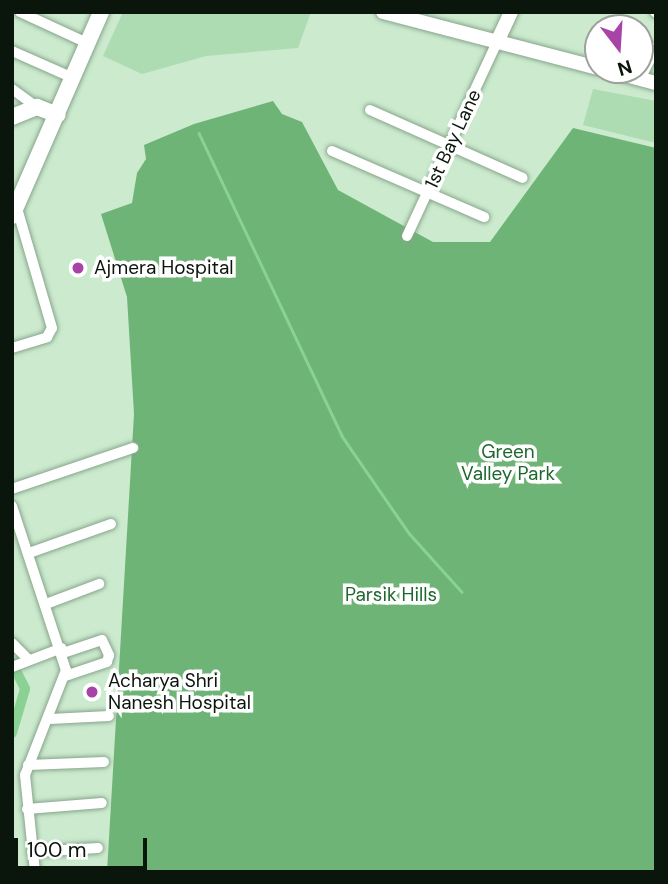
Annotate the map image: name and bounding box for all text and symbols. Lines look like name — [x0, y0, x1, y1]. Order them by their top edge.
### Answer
north arrow — [584, 14, 654, 84]
text: N — [614, 54, 635, 82]
street label: 1st Bay Lane — [420, 86, 486, 192]
place label: Ajmera Hospital — [94, 257, 234, 279]
marker: Ajmera Hospital — [68, 258, 88, 278]
park label: Green Valley Park — [461, 441, 555, 485]
park label: Parsik Hills — [345, 584, 437, 606]
place label: Acharya Shri Nanesh Hospital — [108, 670, 251, 714]
marker: Acharya Shri Nanesh Hospital — [82, 682, 102, 702]
scale bar — [18, 824, 150, 868]
text: 100 m — [27, 836, 87, 864]

